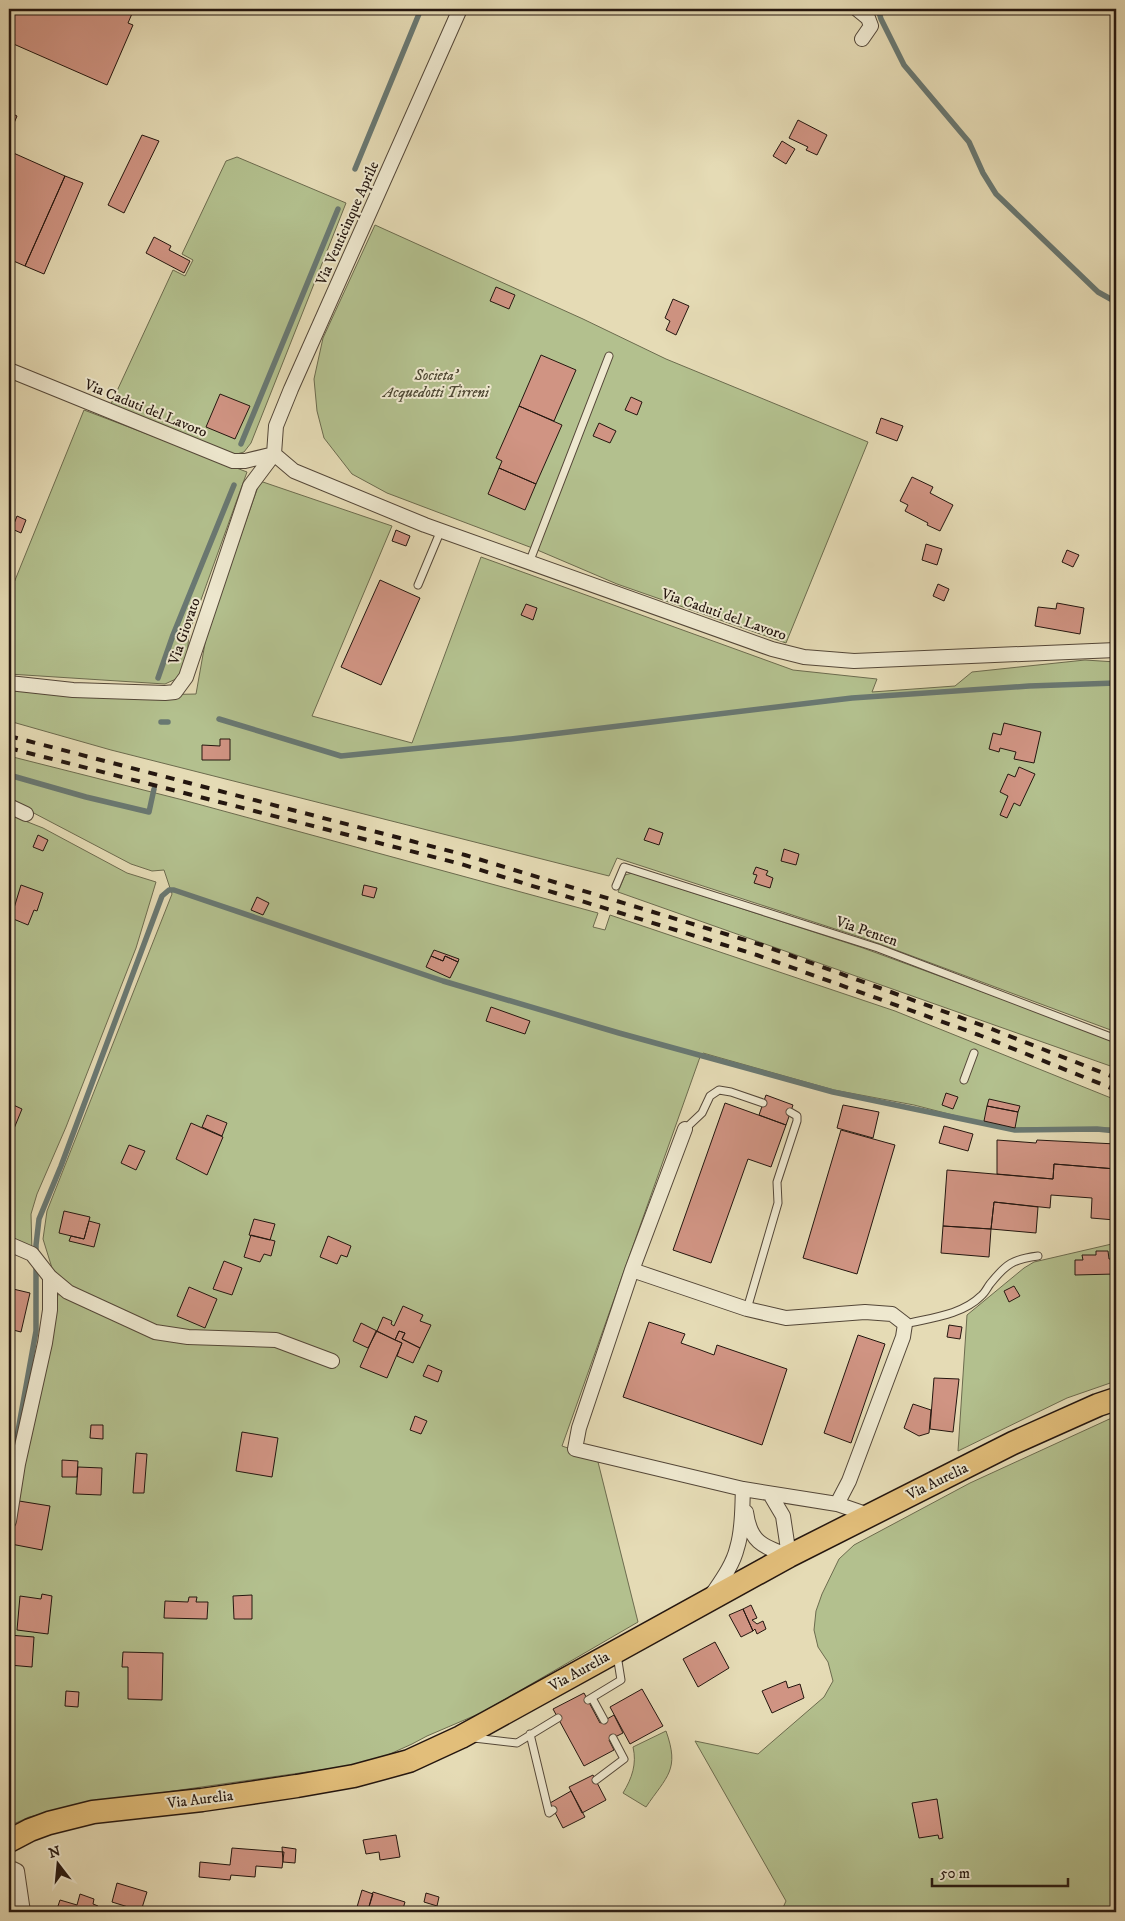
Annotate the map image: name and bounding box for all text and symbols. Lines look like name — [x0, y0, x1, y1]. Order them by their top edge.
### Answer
street label: Via Venticinque Aprile — [311, 158, 383, 289]
park label: Societa' Acquedotti Tirreni — [381, 366, 490, 402]
street label: Via Caduti del Lavoro — [81, 375, 210, 442]
street label: Via Caduti del Lavoro — [658, 584, 789, 645]
street label: Via Giovato — [164, 595, 205, 668]
street label: Via Penten — [832, 912, 900, 951]
street label: Via Aurelia — [902, 1458, 972, 1505]
street label: Via Aurelia — [545, 1647, 613, 1696]
street label: Via Aurelia — [165, 1786, 235, 1813]
north arrow — [32, 1838, 82, 1888]
text: N — [47, 1842, 63, 1863]
scale bar — [932, 1856, 1069, 1888]
text: 50 m — [940, 1864, 970, 1883]

